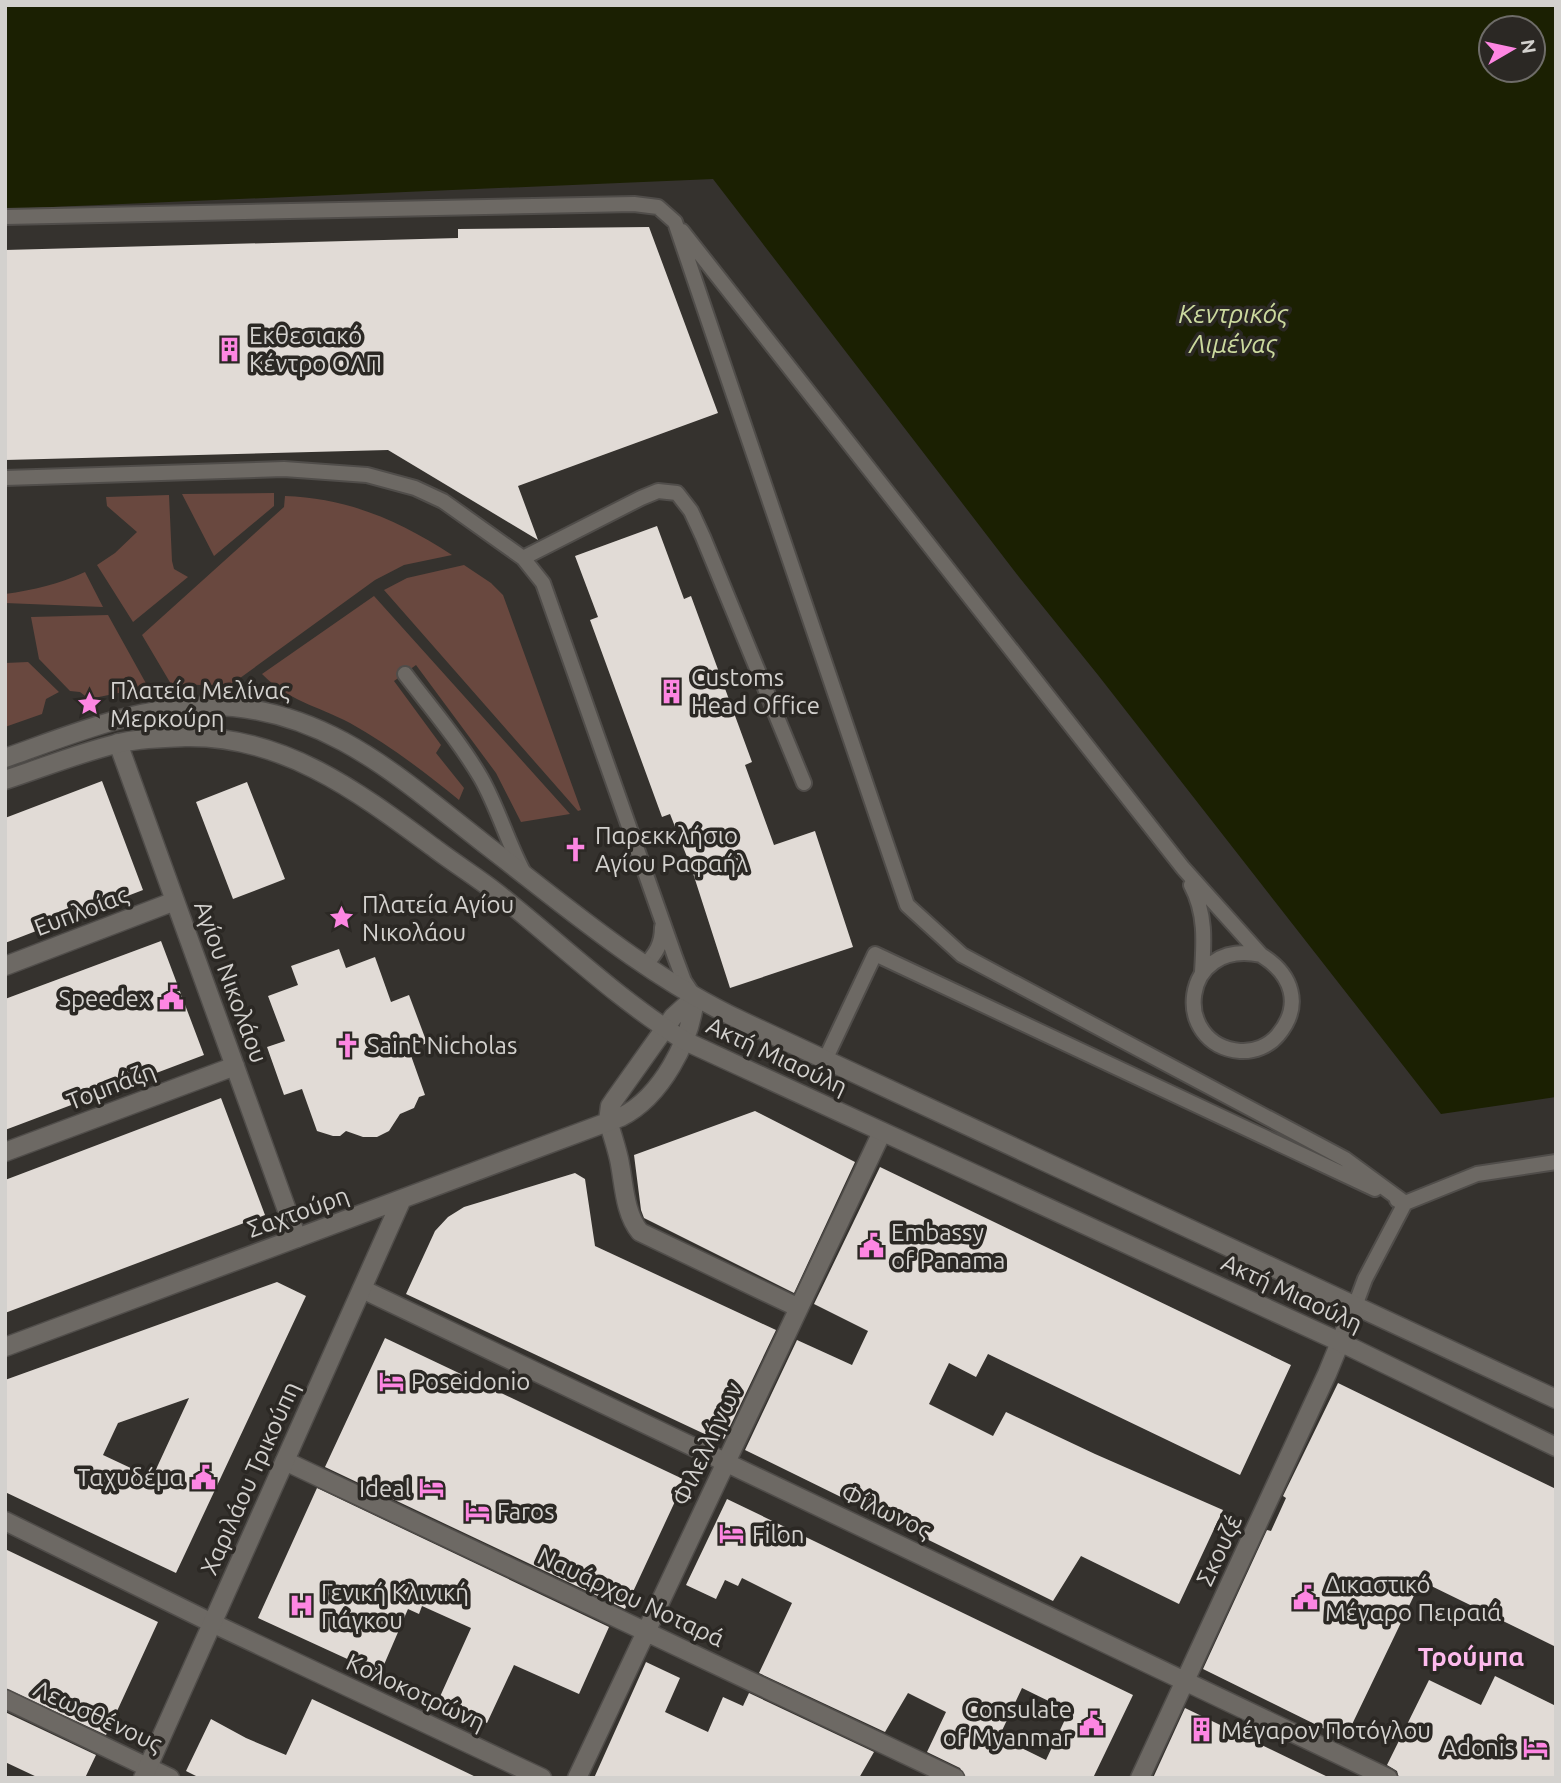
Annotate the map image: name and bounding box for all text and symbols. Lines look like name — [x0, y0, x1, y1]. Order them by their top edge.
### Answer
north arrow — [1477, 14, 1547, 84]
text: N — [1517, 38, 1541, 55]
water label: Κεντρικός Λιμένας — [1178, 299, 1289, 359]
place label: Εκθεσιακό Κέντρο ΟΛΠ — [249, 322, 382, 377]
building icon: Εκθεσιακό Κέντρο ΟΛΠ — [215, 335, 243, 363]
place label: Customs Head Office — [691, 664, 820, 719]
place label: Πλατεία Μελίνας Μερκούρη — [110, 677, 290, 732]
building icon: Customs Head Office — [657, 677, 685, 705]
place icon: Πλατεία Μελίνας Μερκούρη — [76, 690, 104, 718]
place label: Παρεκκλήσιο Αγίου Ραφαήλ — [595, 822, 748, 877]
church icon: Παρεκκλήσιο Αγίου Ραφαήλ — [561, 835, 589, 863]
street label: Ευπλοίας — [30, 881, 132, 941]
place label: Πλατεία Αγίου Νικολάου — [362, 891, 514, 946]
street label: Αγίου Νικολάου — [189, 897, 273, 1067]
place icon: Πλατεία Αγίου Νικολάου — [328, 904, 356, 932]
public building icon: Speedex — [157, 984, 185, 1012]
place label: Speedex — [58, 985, 151, 1012]
street label: Ακτή Μιαούλη — [702, 1012, 852, 1100]
church icon: Saint Nicholas — [333, 1031, 361, 1059]
place label: Saint Nicholas — [367, 1032, 517, 1059]
street label: Τομπάζη — [63, 1057, 159, 1115]
street label: Σαχτούρη — [244, 1181, 352, 1243]
place label: Embassy of Panama — [891, 1219, 1005, 1274]
public building icon: Embassy of Panama — [857, 1232, 885, 1260]
street label: Ακτή Μιαούλη — [1217, 1249, 1367, 1337]
hotel icon: Poseidonio — [377, 1367, 405, 1395]
place label: Poseidonio — [411, 1368, 530, 1395]
street label: Χαριλάου Τρικούπη — [195, 1377, 305, 1579]
street label: Φιλελλήνων — [667, 1378, 747, 1510]
public building icon: Ταχυδέμα — [190, 1463, 218, 1491]
place label: Ταχυδέμα — [77, 1464, 184, 1491]
hotel icon: Ideal — [417, 1474, 445, 1502]
place label: Ideal — [359, 1475, 411, 1502]
street label: Φίλωνος — [837, 1479, 935, 1544]
hotel icon: Faros — [463, 1497, 491, 1525]
place label: Faros — [497, 1498, 555, 1525]
street label: Σκουζέ — [1191, 1510, 1247, 1590]
hotel icon: Filon — [718, 1520, 746, 1548]
place label: Filon — [752, 1521, 805, 1548]
street label: Ναυάρχου Νοταρά — [533, 1542, 729, 1652]
place label: Δικαστικό Μέγαρο Πειραιά — [1325, 1571, 1502, 1626]
place label: Γενική Κλινική Γιάγκου — [321, 1579, 469, 1634]
public building icon: Δικαστικό Μέγαρο Πειραιά — [1291, 1584, 1319, 1612]
hospital icon: Γενική Κλινική Γιάγκου — [287, 1592, 315, 1620]
district label: Τρούμπα — [1418, 1642, 1524, 1671]
street label: Κολοκοτρώνη — [342, 1648, 490, 1736]
street label: Λεωσθένους — [30, 1675, 166, 1758]
place label: Consulate of Myanmar — [943, 1696, 1072, 1751]
public building icon: Consulate of Myanmar — [1078, 1709, 1106, 1737]
building icon: Μέγαρον Ποτόγλου — [1187, 1716, 1215, 1744]
place label: Μέγαρον Ποτόγλου — [1221, 1717, 1431, 1744]
hotel icon: Adonis — [1521, 1733, 1549, 1761]
place label: Adonis — [1441, 1734, 1515, 1761]

